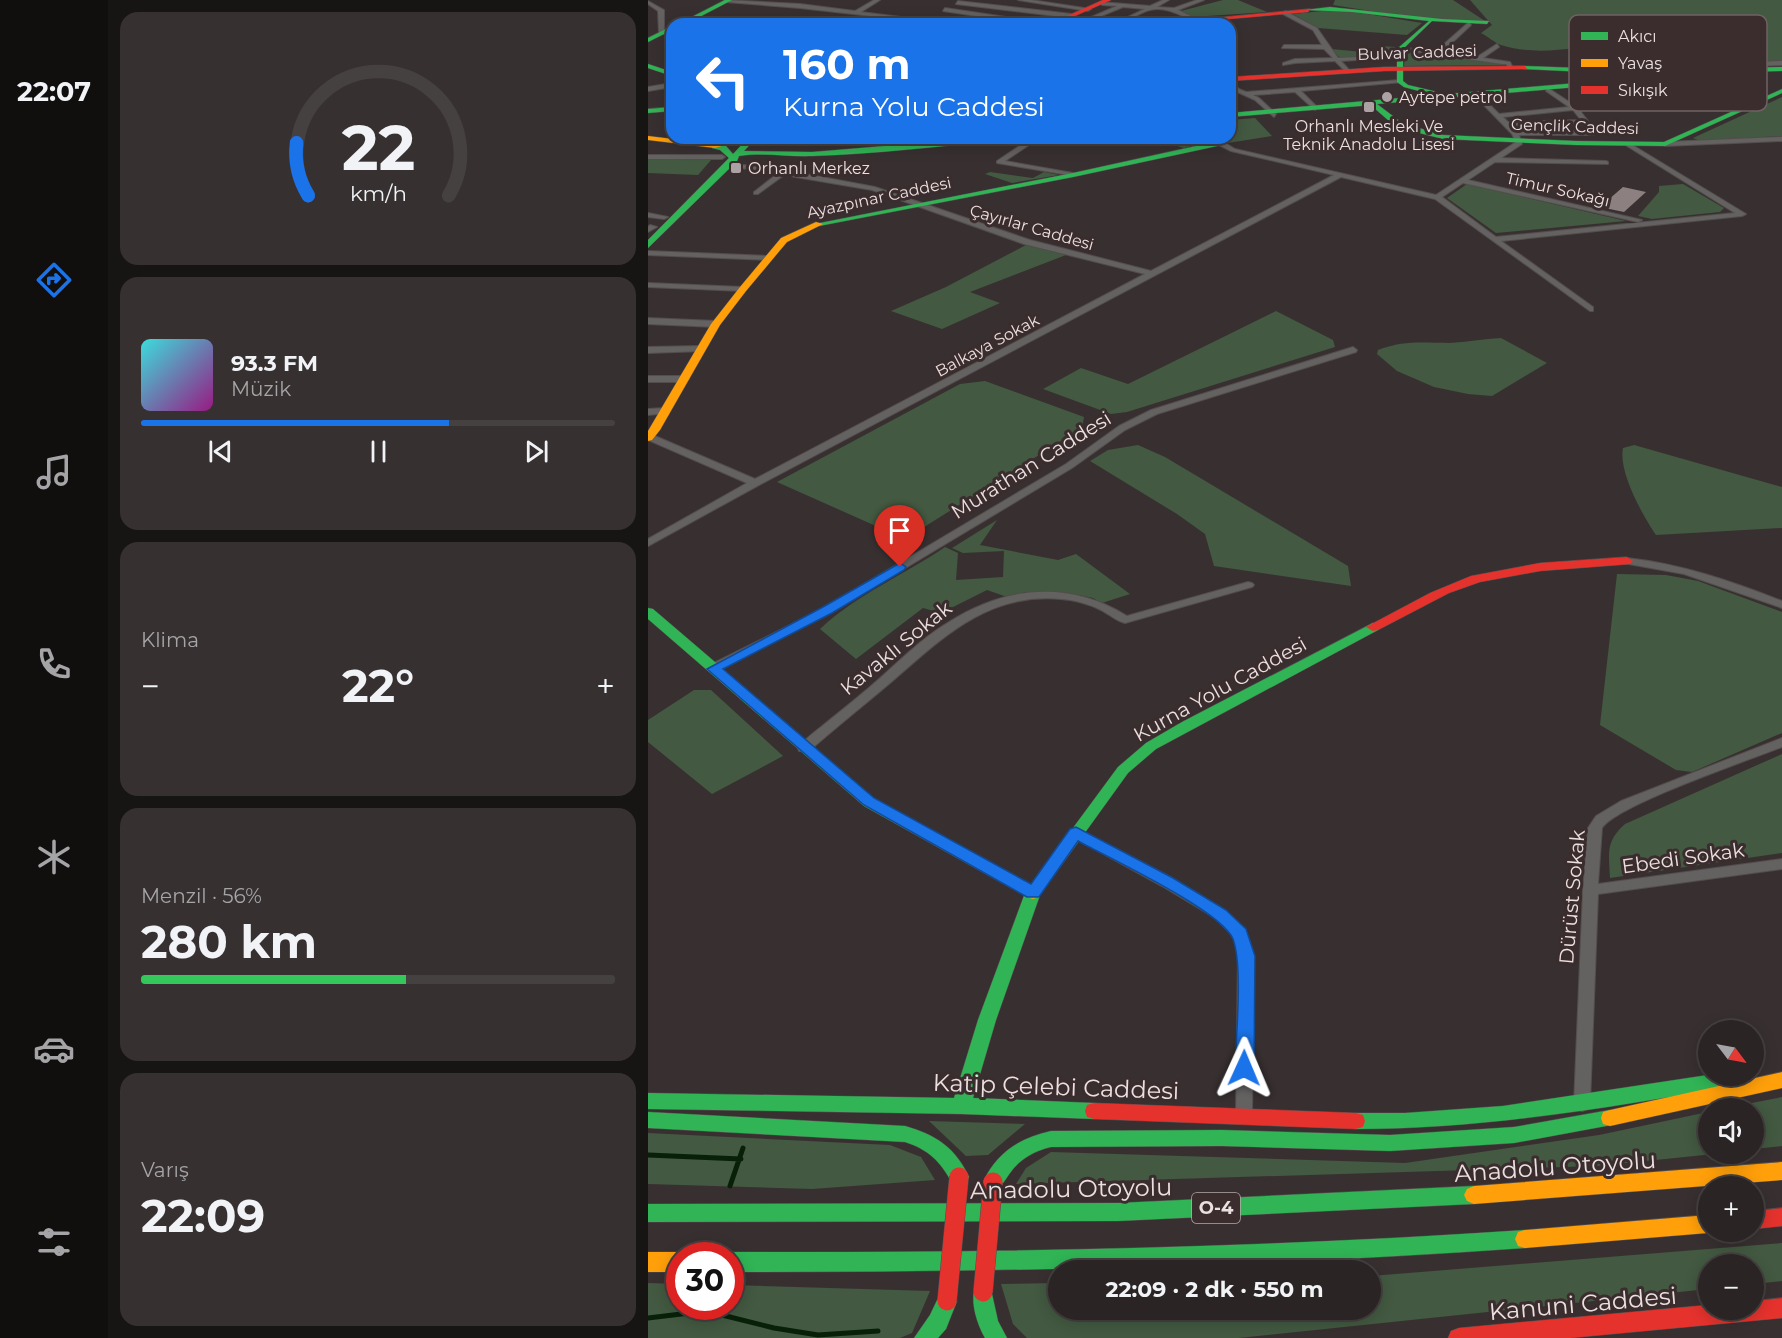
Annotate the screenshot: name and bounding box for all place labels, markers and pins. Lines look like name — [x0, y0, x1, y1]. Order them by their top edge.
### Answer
place label: Aytepe petrol — [1399, 88, 1507, 107]
marker: Aytepe petrol — [1380, 90, 1394, 104]
marker: Orhanlı Mesleki Ve Teknik Anadolu Lisesi — [1362, 100, 1376, 114]
place label: Orhanlı Mesleki Ve Teknik Anadolu Lisesi — [1283, 117, 1455, 154]
place label: Orhanlı Merkez — [748, 159, 870, 178]
marker: Orhanlı Merkez — [729, 161, 743, 175]
pin — [874, 505, 925, 567]

